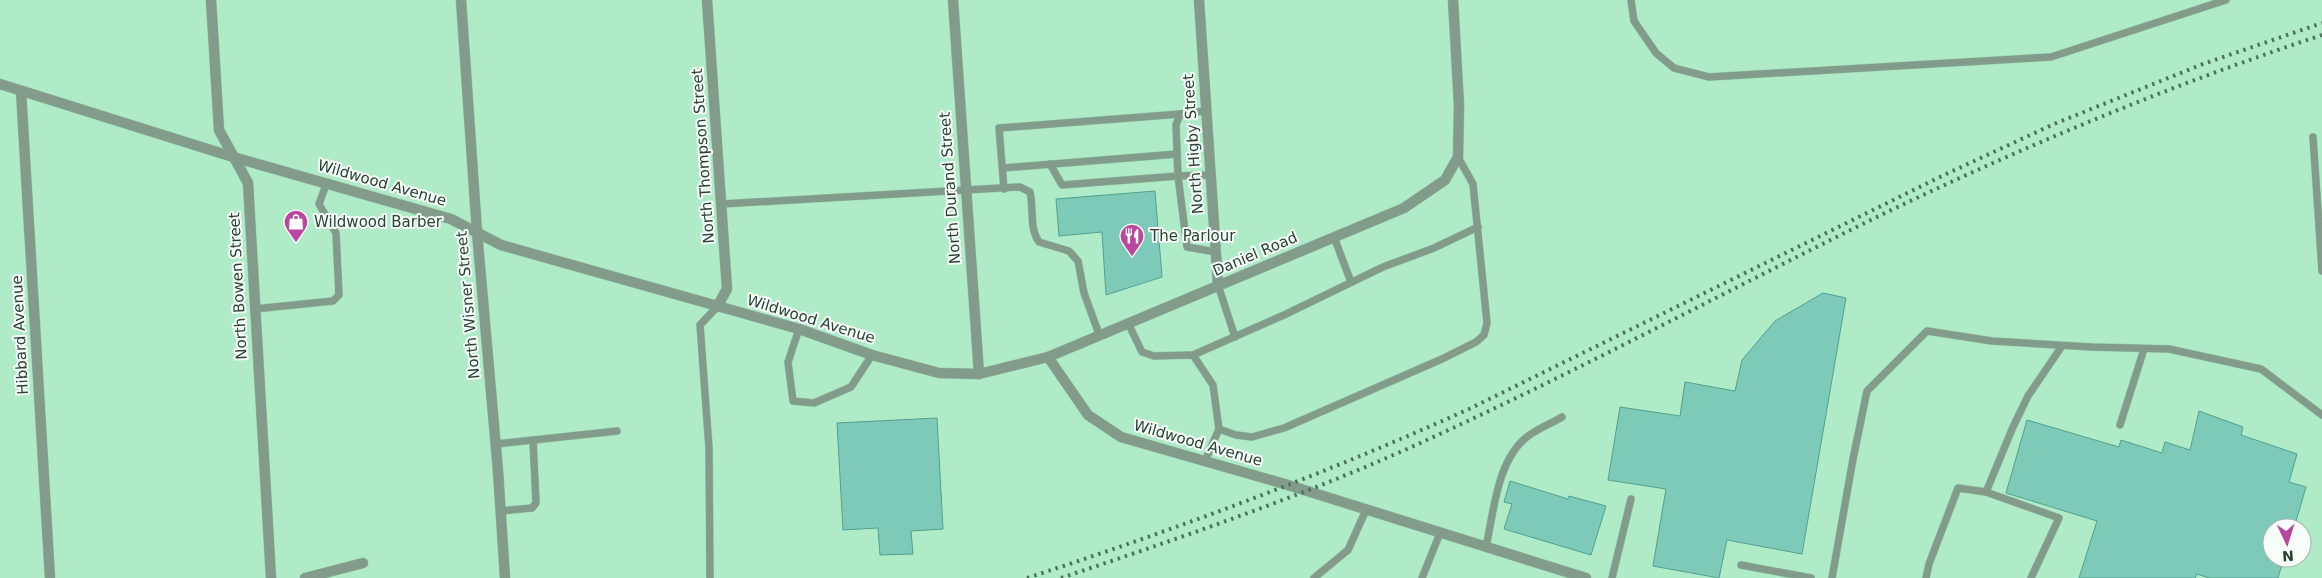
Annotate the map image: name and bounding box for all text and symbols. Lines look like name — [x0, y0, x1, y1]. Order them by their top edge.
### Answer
street label: North Thompson Street — [688, 68, 718, 244]
street label: North Higby Street — [1179, 73, 1207, 215]
street label: North Durand Street — [936, 111, 964, 265]
street label: Wildwood Avenue — [316, 156, 448, 210]
shop icon: Wildwood Barber — [283, 209, 309, 243]
street label: North Bowen Street — [225, 212, 251, 360]
place label: Wildwood Barber — [314, 213, 443, 231]
restaurant icon: The Parlour — [1119, 223, 1145, 257]
place label: The Parlour — [1149, 227, 1236, 245]
street label: Daniel Road — [1210, 228, 1300, 280]
street label: North Wisner Street — [453, 230, 483, 380]
street label: Hibbard Avenue — [8, 275, 32, 395]
street label: Wildwood Avenue — [745, 291, 877, 347]
street label: Wildwood Avenue — [1132, 416, 1264, 470]
north arrow — [2262, 518, 2312, 568]
text: N — [2282, 548, 2294, 564]

